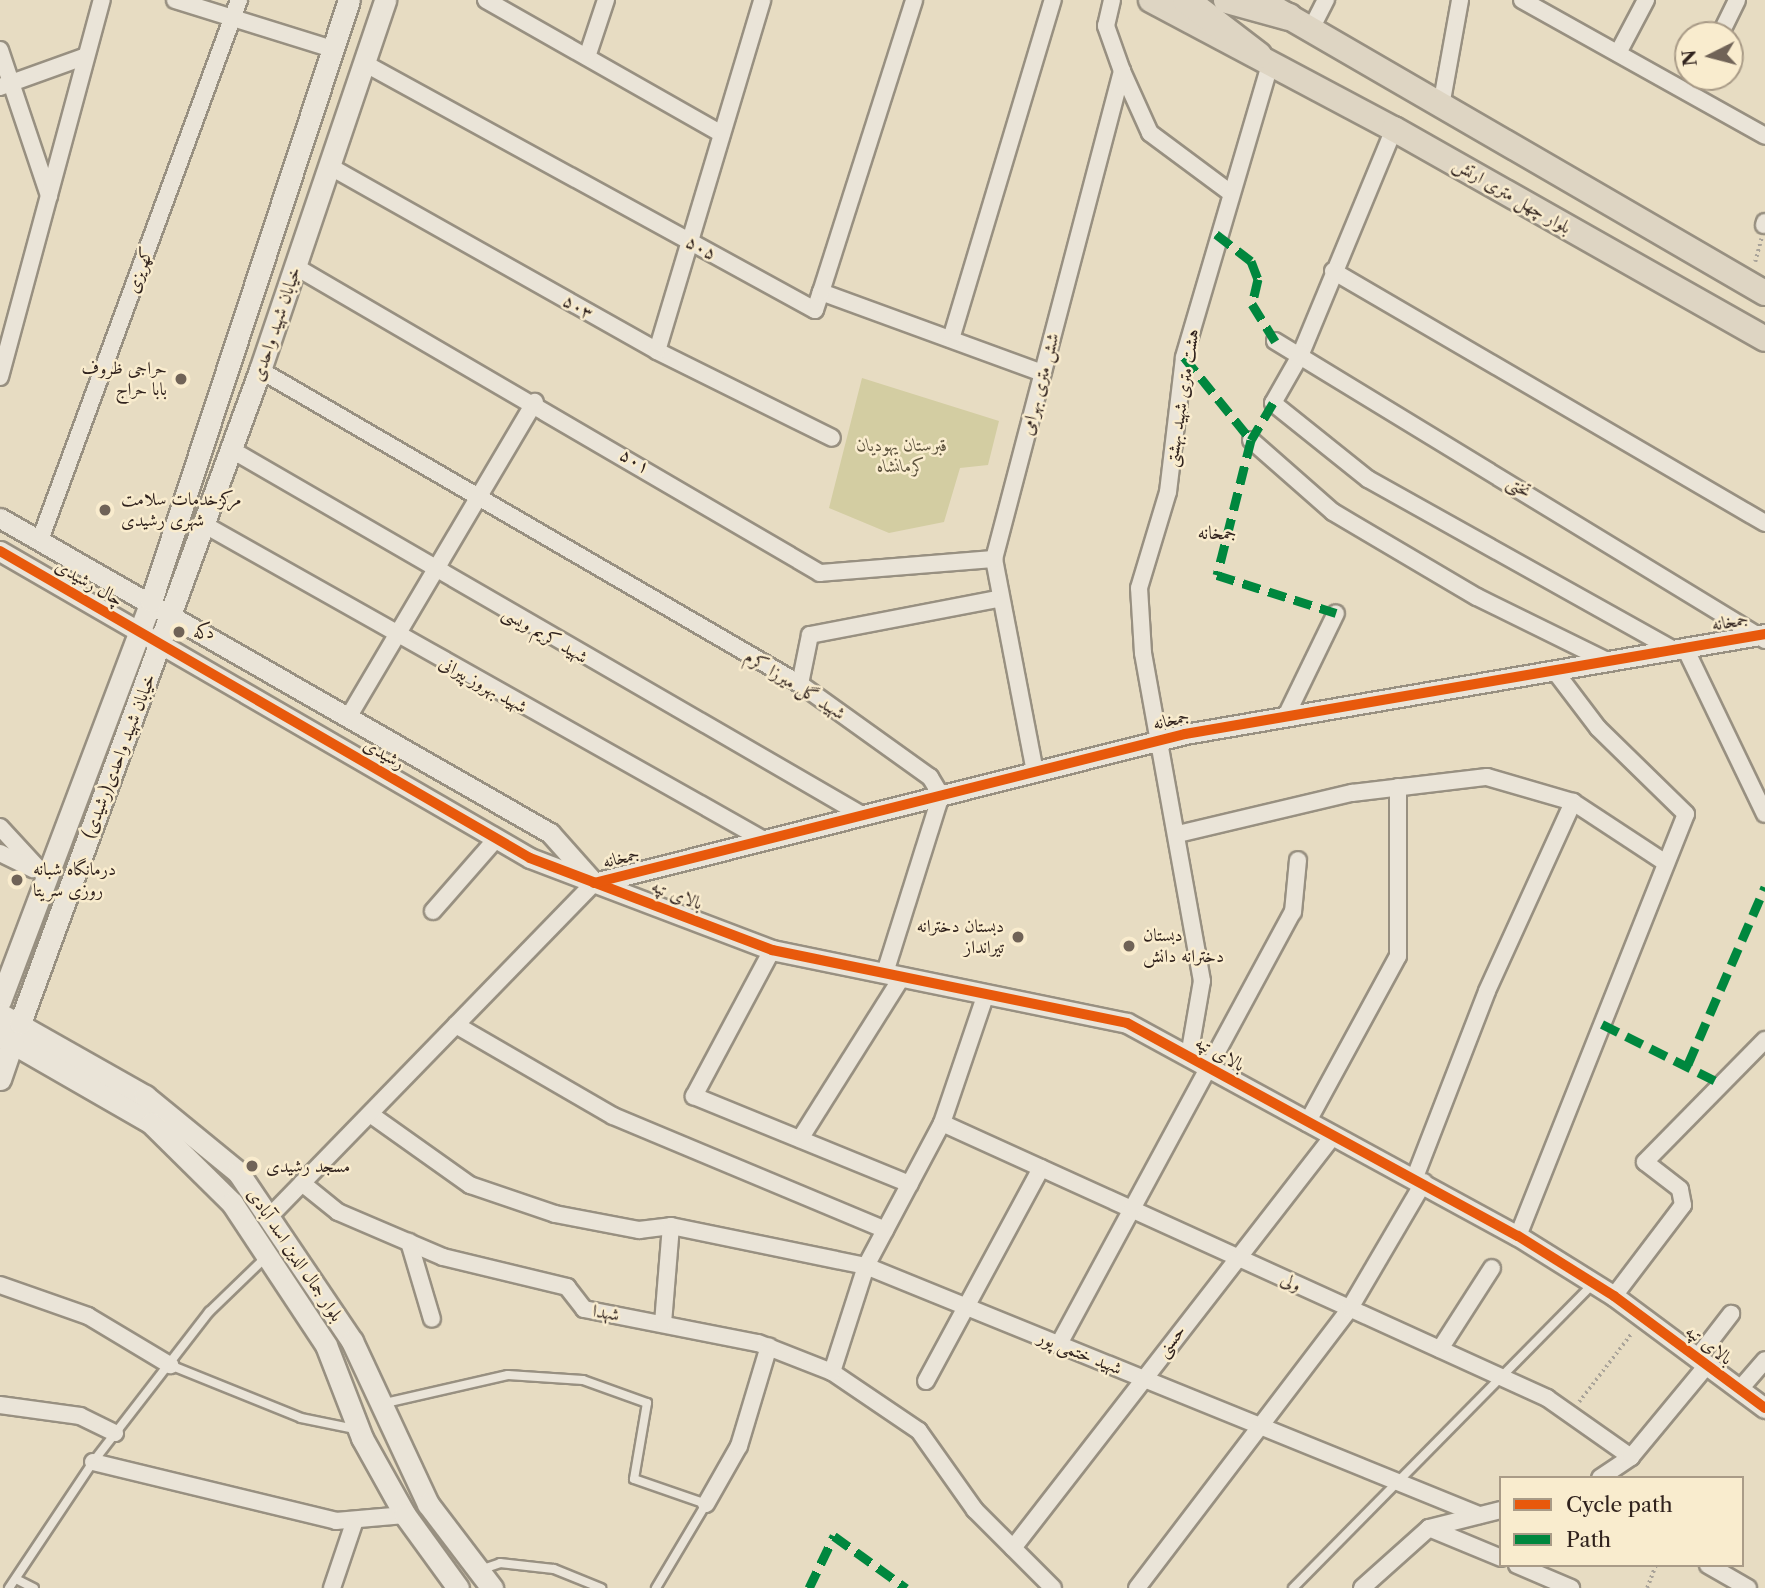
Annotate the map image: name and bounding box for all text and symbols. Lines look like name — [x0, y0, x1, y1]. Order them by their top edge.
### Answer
north arrow — [1674, 21, 1744, 91]
text: N — [1677, 49, 1702, 67]
street label: بلوار چهل متری ارتش — [1449, 154, 1575, 238]
street label: ۵۰۵ — [682, 231, 720, 265]
street label: کهریزی — [122, 244, 158, 296]
street label: خیابان شهید واحدی — [246, 264, 306, 384]
street label: ۵۰۳ — [559, 290, 597, 324]
street label: هشت متری شهید بهشتی — [1160, 327, 1204, 469]
street label: شش متری بهرامی — [1016, 330, 1064, 438]
place label: حراجی ظروف بابا حراج — [82, 358, 167, 400]
marker: حراجی ظروف بابا حراج — [173, 371, 189, 387]
park label: قبرستان یهودیان کرمانشاه — [857, 435, 947, 478]
street label: ۵۰۱ — [616, 444, 654, 478]
street label: تختی — [1503, 471, 1535, 503]
place label: مرکزخدمات سلامت شهری رشیدی — [121, 489, 241, 532]
marker: مرکزخدمات سلامت شهری رشیدی — [95, 500, 115, 520]
district label: جمخانه — [1197, 522, 1237, 544]
street label: چال رشیدی — [51, 555, 127, 611]
street label: شهید کریم ویسی — [498, 602, 592, 668]
street label: جمخانه — [1710, 608, 1750, 636]
place label: دکه — [193, 621, 214, 643]
marker: دکه — [171, 624, 187, 640]
street label: شهید گل میرزا کرم — [741, 646, 849, 724]
street label: شهید بهروز پیرانی — [435, 652, 531, 718]
street label: خیابان شهید واحدی(رشیدی) — [78, 671, 160, 841]
street label: جمخانه — [1150, 705, 1192, 735]
street label: رشیدی — [360, 734, 408, 774]
street label: جمخانه — [600, 843, 642, 873]
place label: درمانگاه شبانه روزی سریتا — [33, 859, 116, 902]
marker: درمانگاه شبانه روزی سریتا — [7, 870, 27, 890]
street label: بالای تپه — [648, 875, 706, 915]
place label: دبستان دخترانه تیرانداز — [916, 916, 1004, 958]
place label: دبستان دخترانه دانش — [1143, 925, 1224, 968]
marker: دبستان دخترانه تیرانداز — [1010, 929, 1026, 945]
marker: دبستان دخترانه دانش — [1121, 938, 1137, 954]
street label: بالای تپه — [1191, 1032, 1249, 1076]
place label: مسجد رشیدی — [266, 1155, 350, 1177]
marker: مسجد رشیدی — [244, 1158, 260, 1174]
street label: بلوار جمال الدین اسد آبادی — [242, 1184, 348, 1326]
street label: ولی — [1277, 1268, 1305, 1296]
street label: شهدا — [591, 1300, 621, 1326]
street label: بالای تپه — [1681, 1320, 1737, 1370]
street label: حسنی — [1152, 1321, 1190, 1361]
street label: شهید ختمی پور — [1035, 1326, 1125, 1380]
legend — [1499, 1476, 1744, 1567]
text: Cycle path — [1566, 1492, 1673, 1517]
text: Path — [1566, 1527, 1611, 1552]

